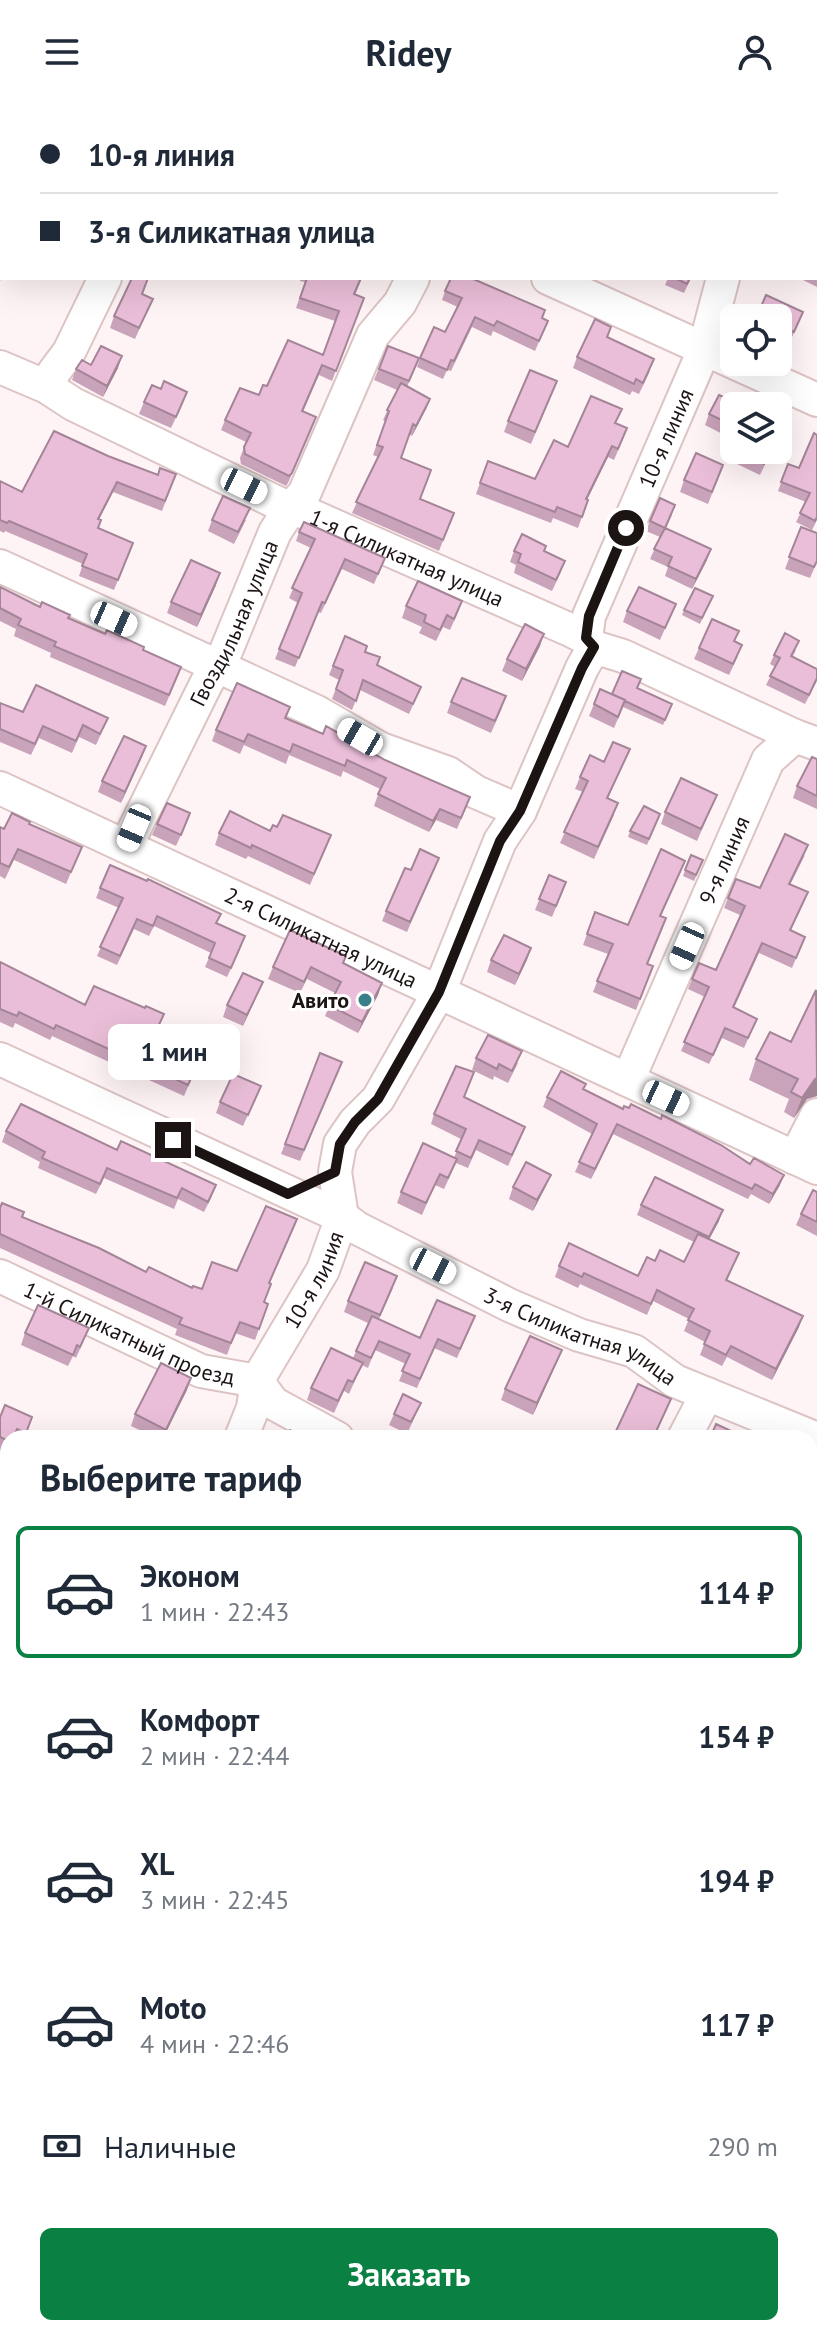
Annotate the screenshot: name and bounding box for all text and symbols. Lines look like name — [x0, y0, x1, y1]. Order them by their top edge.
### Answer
text: Ridey — [366, 29, 451, 76]
icon: menu — [40, 30, 84, 74]
icon: person — [733, 30, 777, 74]
text: 10-я линия — [88, 135, 235, 174]
text: 3-я Силикатная улица — [88, 212, 375, 251]
map controls — [720, 304, 792, 464]
button: locate — [720, 304, 792, 376]
street label: 10-я линия — [632, 384, 700, 492]
button: layers — [720, 392, 792, 464]
car — [217, 465, 271, 507]
street label: 1-я Силикатная улица — [305, 503, 508, 613]
route start — [608, 510, 644, 546]
street label: Гвоздильная улица — [183, 536, 284, 711]
car — [87, 598, 141, 640]
car — [333, 715, 387, 759]
car — [114, 801, 154, 855]
street label: 9-я линия — [693, 812, 756, 909]
street label: 2-я Силикатная улица — [220, 880, 422, 994]
car — [666, 919, 708, 973]
place label: Авито — [292, 986, 349, 1014]
marker: Авито — [356, 991, 374, 1009]
callout: 1 мин — [107, 1024, 239, 1080]
text: 1 мин — [141, 1035, 207, 1068]
car — [639, 1077, 693, 1119]
route end — [155, 1122, 191, 1158]
street label: 10-я линия — [277, 1228, 350, 1334]
car — [406, 1244, 460, 1288]
street label: 1-й Силикатный проезд — [19, 1275, 237, 1391]
street label: 3-я Силикатная улица — [479, 1281, 682, 1392]
text: Выберите тариф — [40, 1454, 302, 1501]
icon: car — [44, 1556, 116, 1628]
text: Эконом — [140, 1556, 240, 1595]
text: 114 ₽ — [698, 1573, 774, 1612]
text: 1 мин · 22:43 — [140, 1595, 289, 1628]
icon: car — [44, 1700, 116, 1772]
text: Комфорт — [140, 1700, 259, 1739]
text: 154 ₽ — [698, 1717, 774, 1756]
text: 2 мин · 22:44 — [140, 1739, 289, 1772]
icon: car — [44, 1844, 116, 1916]
text: XL — [140, 1844, 174, 1883]
text: 194 ₽ — [698, 1861, 774, 1900]
text: 3 мин · 22:45 — [140, 1883, 289, 1916]
icon: car — [44, 1988, 116, 2060]
text: Moto — [140, 1988, 207, 2027]
text: 117 ₽ — [700, 2005, 774, 2044]
text: 4 мин · 22:46 — [140, 2027, 289, 2060]
icon: cash — [40, 2124, 84, 2168]
text: Наличные — [104, 2127, 236, 2166]
text: 290 m — [707, 2130, 778, 2163]
button: Заказать — [40, 2228, 778, 2320]

